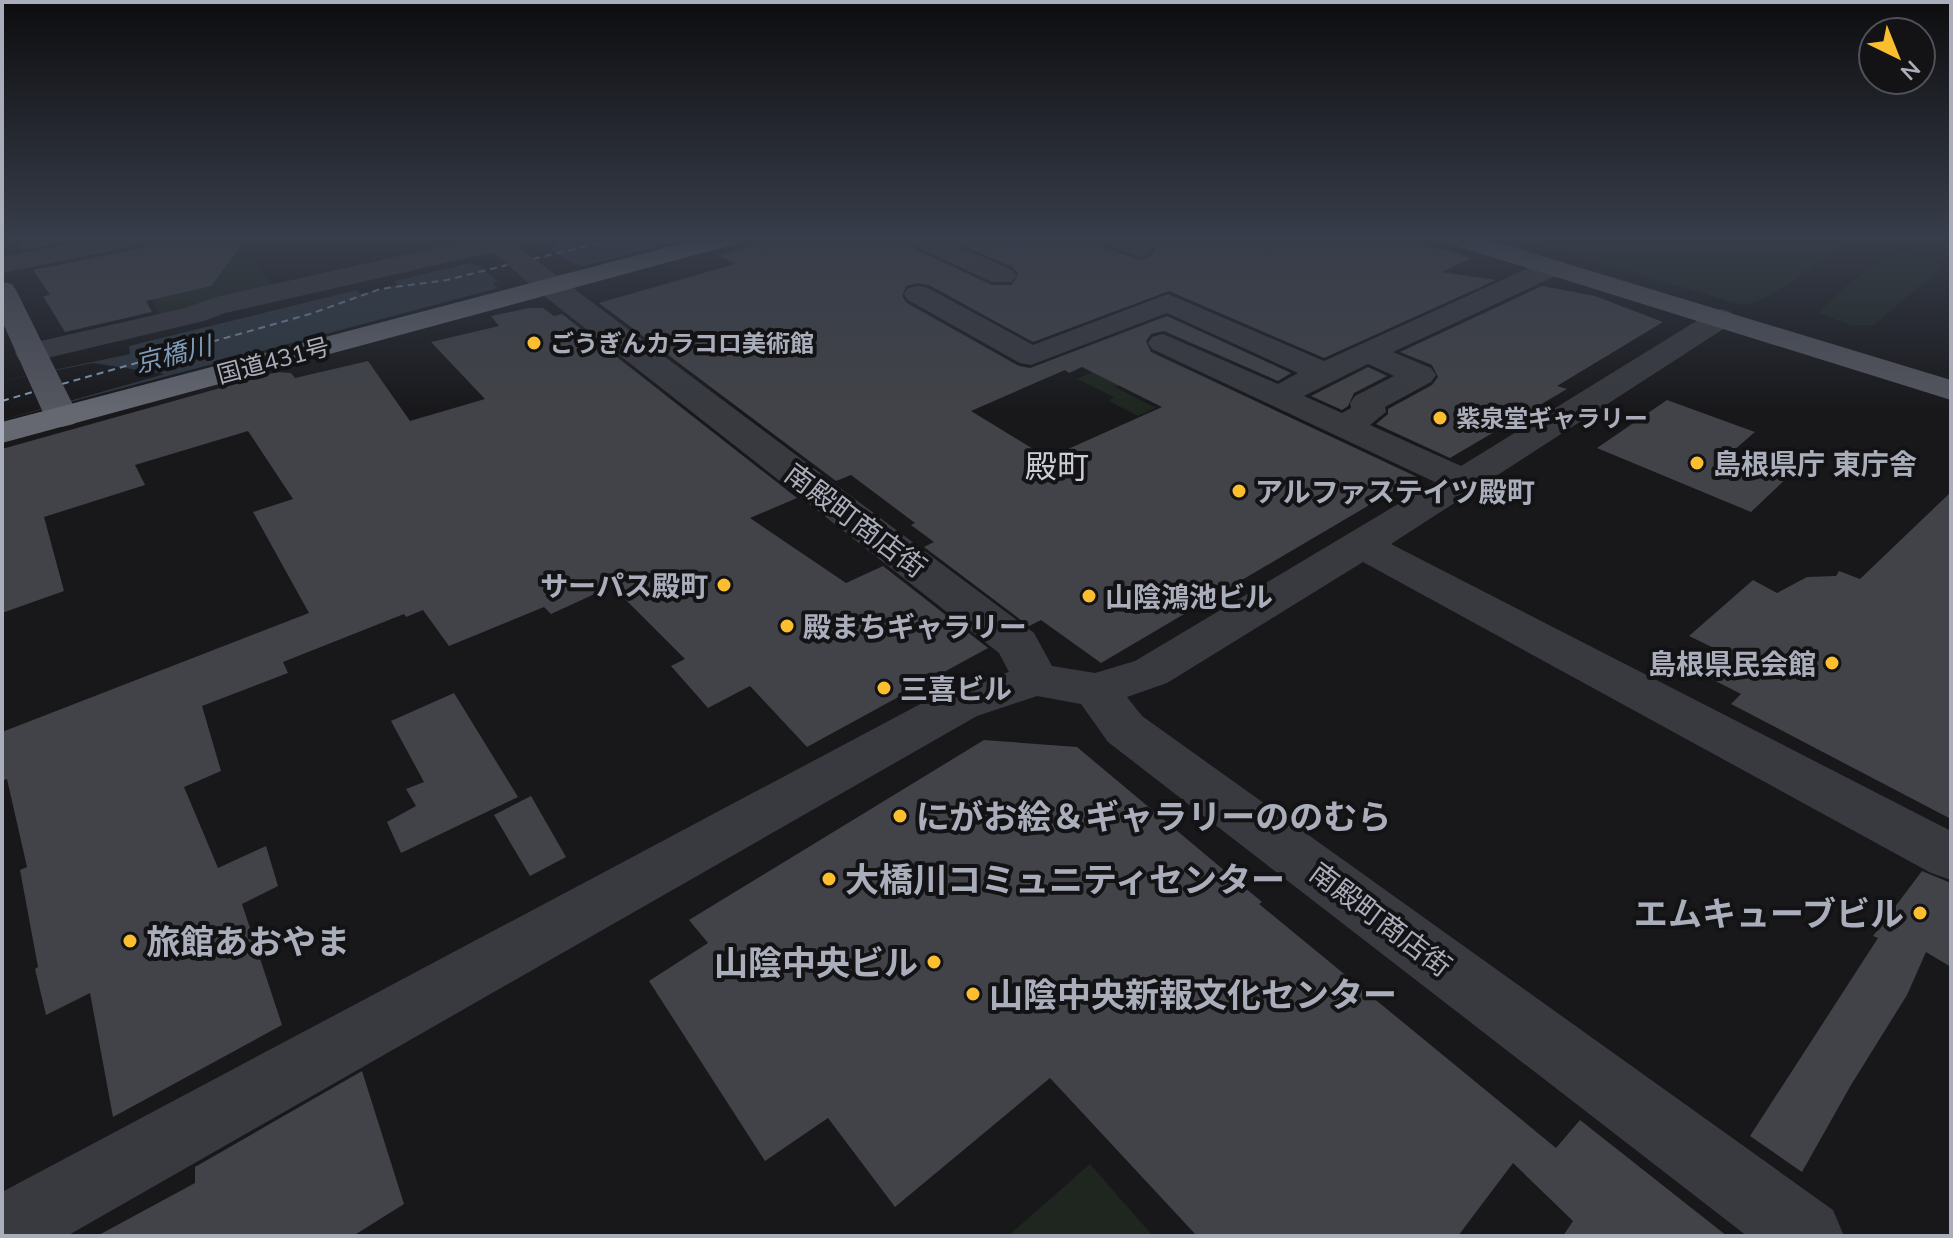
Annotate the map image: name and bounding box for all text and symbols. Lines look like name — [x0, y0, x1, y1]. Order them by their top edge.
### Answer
north arrow — [1857, 16, 1937, 96]
text: N — [1895, 55, 1926, 87]
water label: 京橋川 — [131, 328, 218, 379]
place label: ごうぎんカラコロ美術館 — [550, 328, 814, 358]
street label: 国道431号 — [213, 331, 333, 389]
marker: ごうぎんカラコロ美術館 — [525, 334, 543, 352]
place label: 紫泉堂ギャラリー — [1456, 403, 1648, 433]
marker: 紫泉堂ギャラリー — [1431, 409, 1449, 427]
district label: 殿町 — [1025, 446, 1089, 486]
place label: 島根県庁 東庁舎 — [1713, 446, 1917, 481]
marker: 島根県庁 東庁舎 — [1688, 454, 1706, 472]
street label: 南殿町商店街 — [778, 455, 934, 585]
place label: アルファステイツ殿町 — [1255, 474, 1535, 509]
marker: アルファステイツ殿町 — [1230, 482, 1248, 500]
place label: サーパス殿町 — [540, 568, 708, 603]
marker: サーパス殿町 — [715, 576, 733, 594]
place label: 山陰鴻池ビル — [1105, 579, 1273, 614]
marker: 山陰鴻池ビル — [1080, 587, 1098, 605]
place label: 殿まちギャラリー — [803, 609, 1027, 644]
marker: 殿まちギャラリー — [778, 617, 796, 635]
place label: 島根県民会館 — [1648, 646, 1816, 681]
marker: 島根県民会館 — [1823, 654, 1841, 672]
place label: 三喜ビル — [900, 671, 1012, 706]
marker: 三喜ビル — [875, 679, 893, 697]
place label: にがお絵＆ギャラリーののむら — [916, 795, 1391, 838]
marker: にがお絵＆ギャラリーののむら — [891, 807, 909, 825]
street label: 南殿町商店街 — [1303, 854, 1459, 984]
place label: 大橋川コミュニティセンター — [845, 858, 1285, 901]
marker: 大橋川コミュニティセンター — [820, 870, 838, 888]
place label: エムキューブビル — [1634, 892, 1904, 935]
marker: エムキューブビル — [1911, 904, 1929, 922]
place label: 旅館あおやま — [146, 920, 350, 963]
marker: 旅館あおやま — [121, 932, 139, 950]
place label: 山陰中央ビル — [714, 941, 918, 984]
marker: 山陰中央ビル — [925, 953, 943, 971]
place label: 山陰中央新報文化センター — [989, 973, 1397, 1016]
marker: 山陰中央新報文化センター — [964, 985, 982, 1003]

